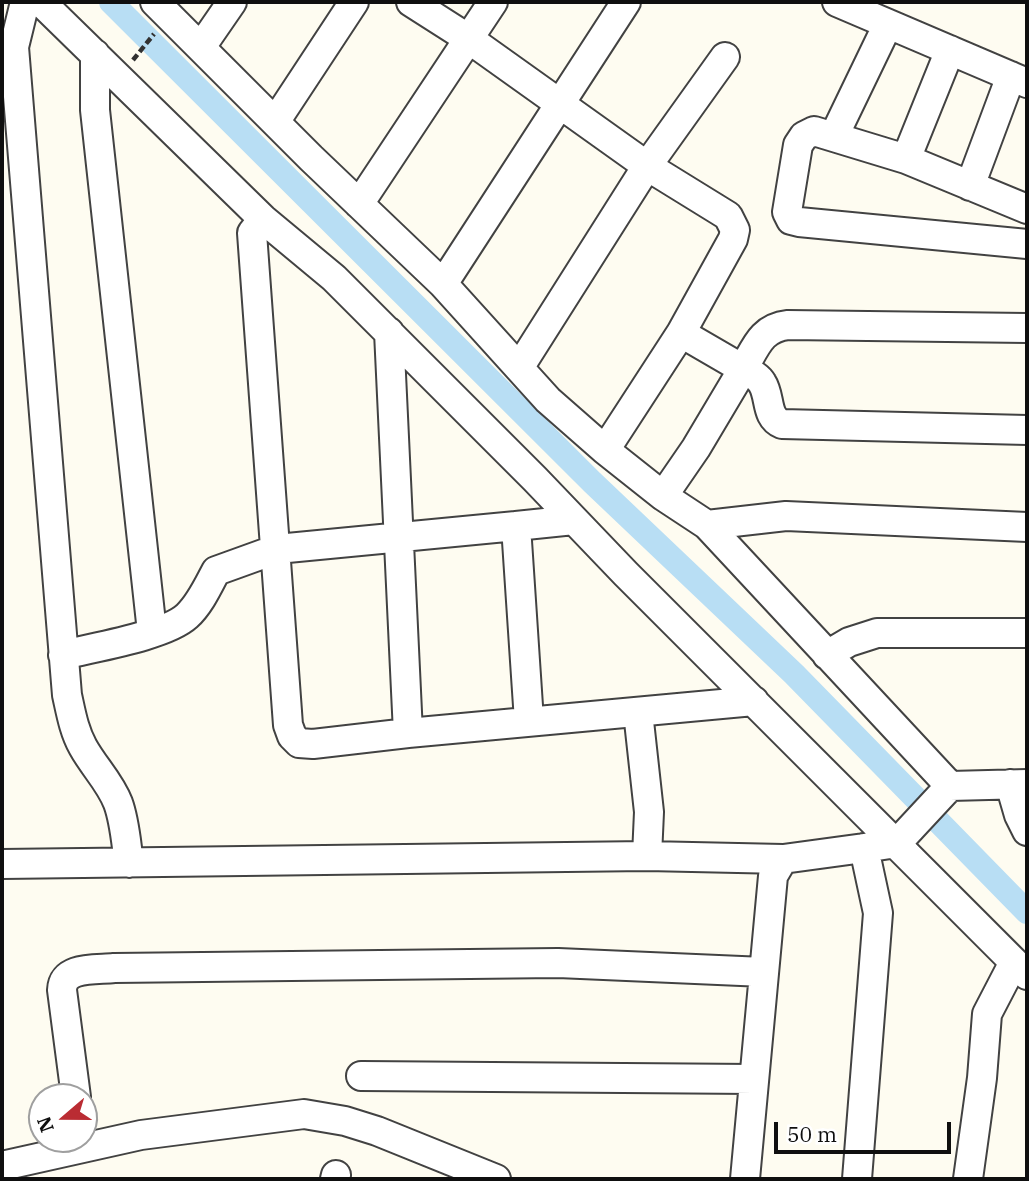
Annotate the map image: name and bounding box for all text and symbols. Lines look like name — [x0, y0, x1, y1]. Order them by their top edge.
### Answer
north arrow — [28, 1083, 98, 1153]
scale bar — [777, 1108, 954, 1152]
text: N — [31, 1113, 59, 1136]
text: 50 m — [787, 1120, 837, 1148]

